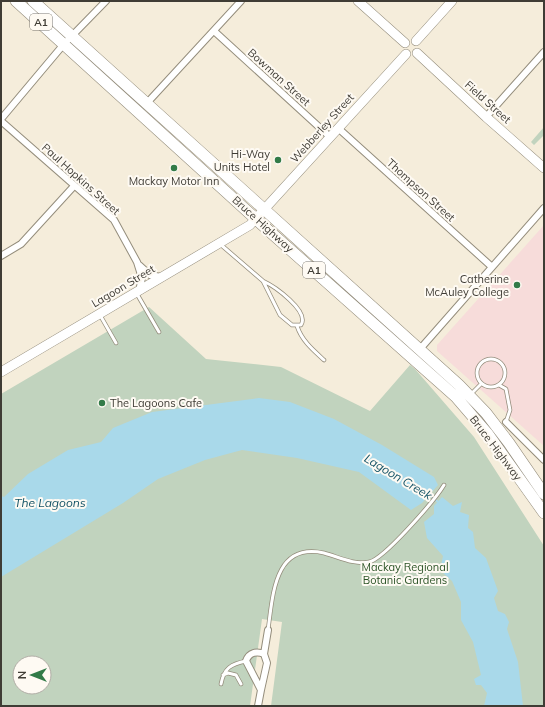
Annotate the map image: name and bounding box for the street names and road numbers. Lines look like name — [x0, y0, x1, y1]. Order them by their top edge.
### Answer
road number: A1 — [30, 14, 52, 30]
street label: Bowman Street — [245, 45, 313, 109]
street label: Field Street — [462, 78, 514, 126]
street label: Webberley Street — [287, 90, 357, 166]
street label: Paul Hopkins Street — [39, 140, 123, 218]
street label: Thompson Street — [384, 156, 458, 224]
street label: Bruce Highway — [229, 193, 297, 255]
street label: Lagoon Street — [89, 262, 157, 310]
road number: A1 — [303, 262, 325, 278]
street label: Bruce Highway — [467, 413, 525, 483]

